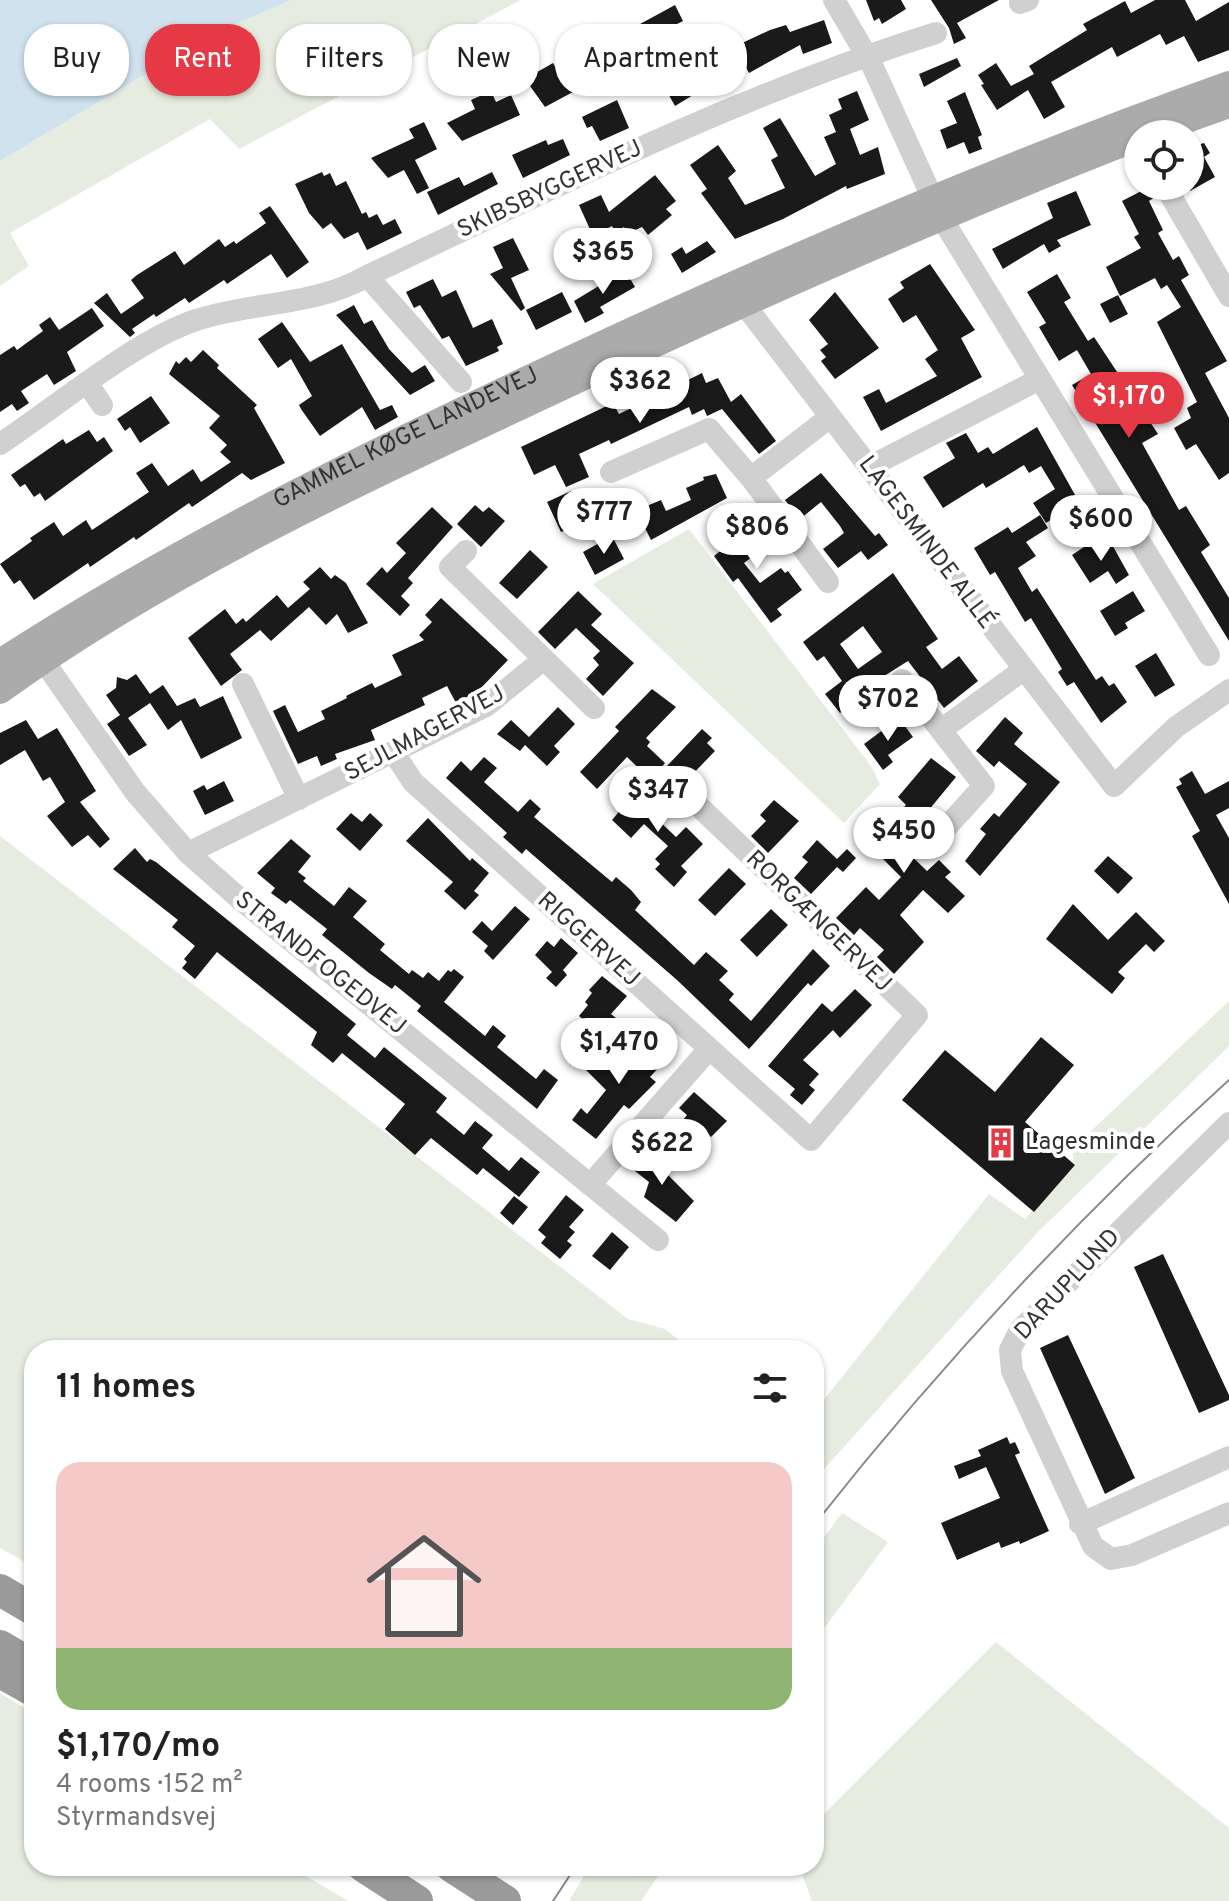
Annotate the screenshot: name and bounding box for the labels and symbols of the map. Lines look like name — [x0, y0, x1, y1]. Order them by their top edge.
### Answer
street label: SKIBSBYGGERVEJ — [453, 134, 647, 246]
pin: $365 — [556, 228, 650, 296]
pin: $362 — [593, 357, 687, 425]
street label: GAMMEL KØGE LANDEVEJ — [269, 361, 543, 516]
pin: $1,170 — [1064, 372, 1194, 440]
street label: LAGESMINDE ALLÉ — [851, 449, 1003, 636]
pin: $777 — [557, 488, 651, 556]
pin: $600 — [1054, 495, 1148, 563]
pin: $806 — [710, 503, 804, 571]
pin: $702 — [841, 675, 935, 743]
street label: SEJLMAGERVEJ — [340, 679, 510, 789]
pin: $347 — [611, 766, 705, 834]
pin: $450 — [857, 807, 951, 875]
street label: RORGÆNGERVEJ — [739, 845, 897, 999]
street label: STRANDFOGEDVEJ — [228, 886, 412, 1042]
street label: RIGGERVEJ — [531, 886, 645, 994]
pin: $1,470 — [554, 1018, 684, 1086]
pin: $622 — [615, 1119, 709, 1187]
building icon: Lagesminde — [984, 1126, 1018, 1160]
place label: Lagesminde — [1025, 1128, 1155, 1158]
street label: DARUPLUND — [1009, 1223, 1127, 1347]

